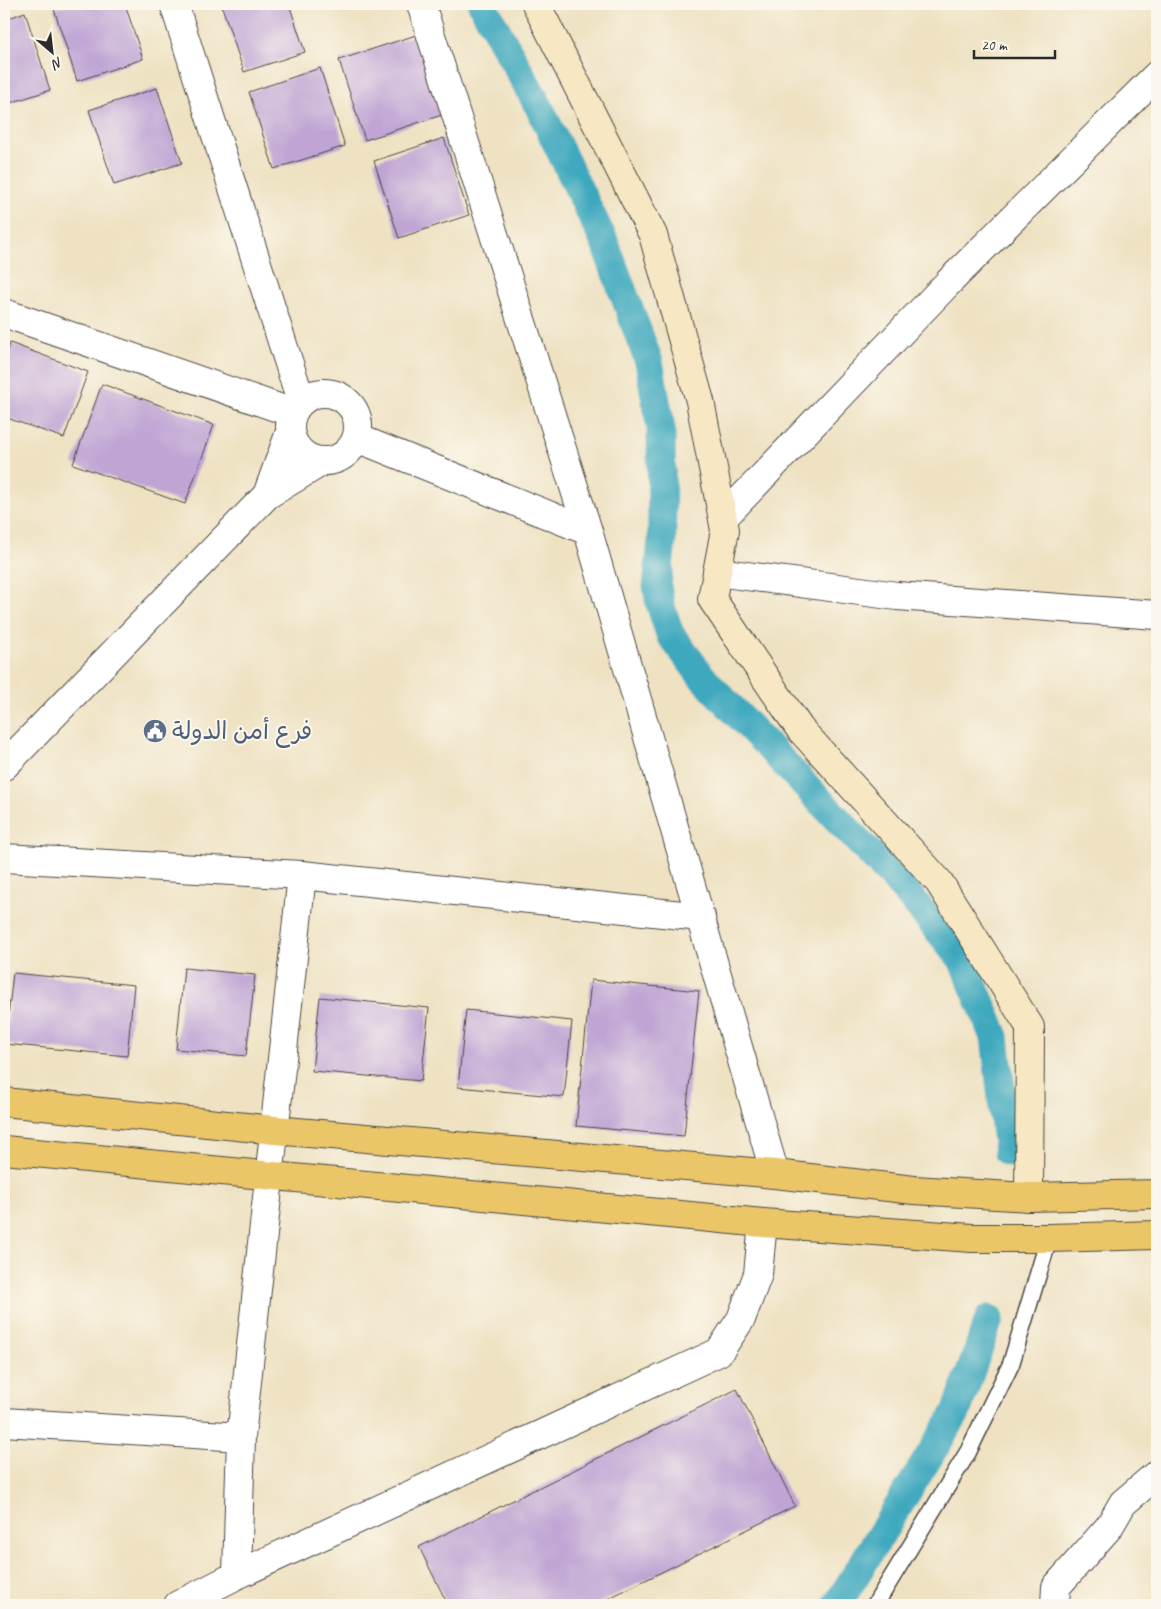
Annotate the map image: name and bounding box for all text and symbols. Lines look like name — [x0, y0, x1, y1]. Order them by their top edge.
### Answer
north arrow — [28, 28, 78, 78]
scale bar — [974, 28, 1055, 60]
text: 20 m — [981, 36, 1008, 55]
text: N — [48, 53, 66, 74]
place label: فرع أمن الدولة — [172, 716, 312, 748]
public building icon: فرع أمن الدولة — [142, 718, 168, 744]

